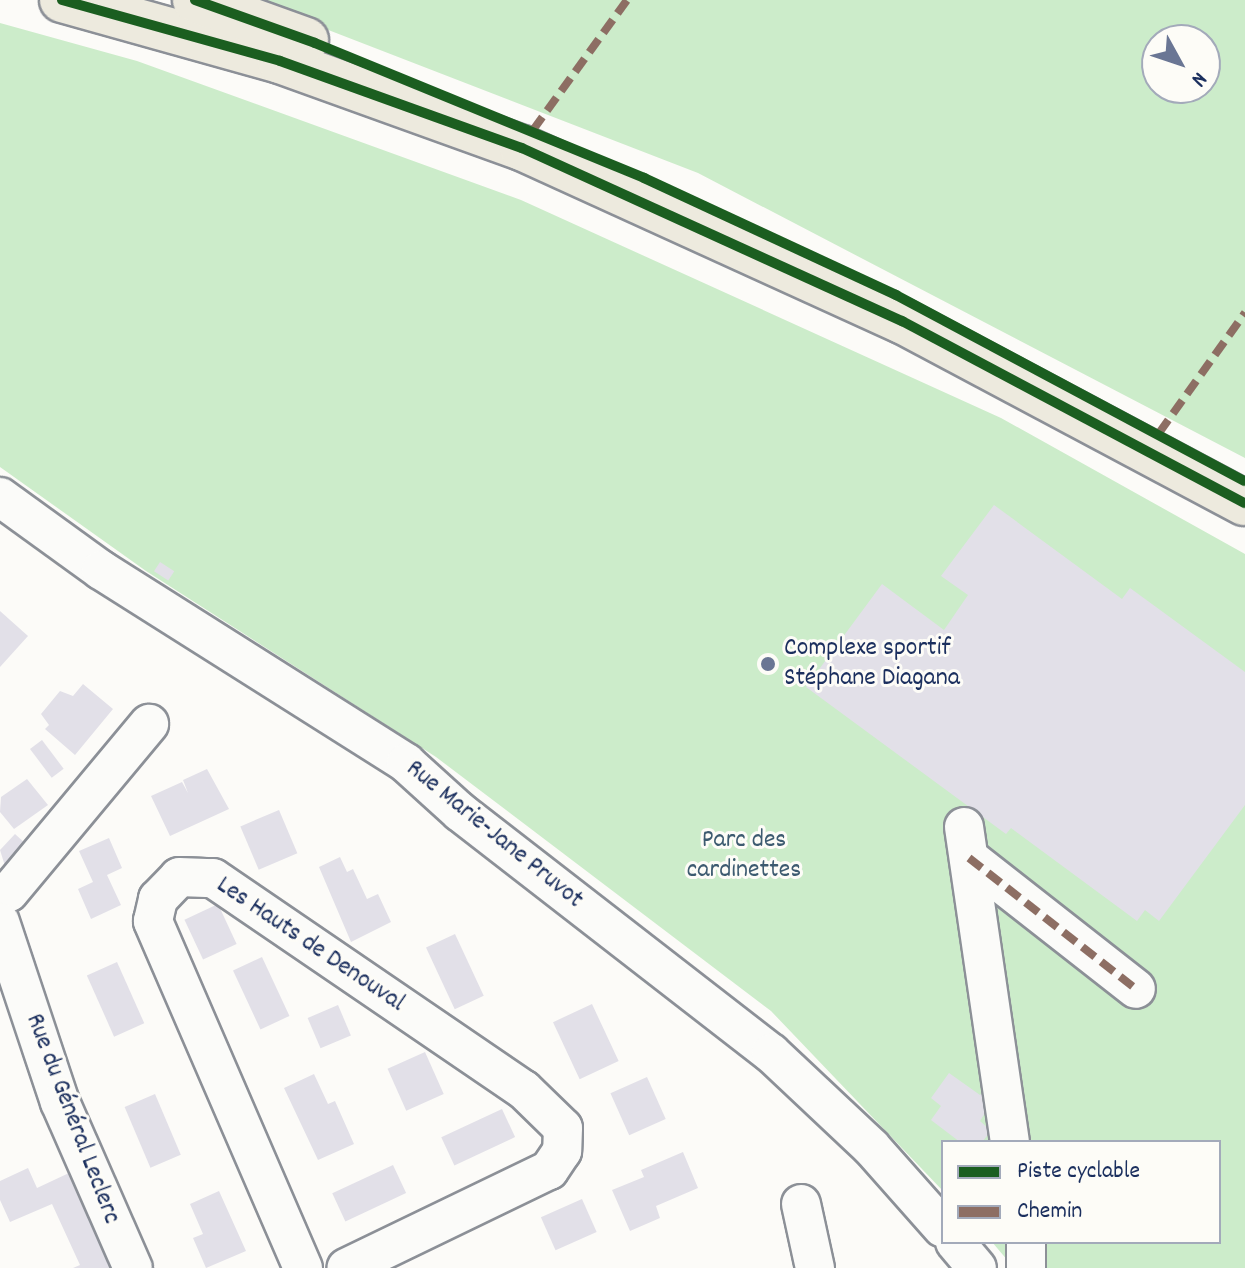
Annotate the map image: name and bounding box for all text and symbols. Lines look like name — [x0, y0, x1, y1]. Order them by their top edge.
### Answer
north arrow — [1141, 24, 1221, 104]
text: N — [1183, 64, 1214, 93]
place label: Complexe sportif Stéphane Diagana — [784, 633, 960, 694]
marker: Complexe sportif Stéphane Diagana — [759, 655, 777, 673]
street label: Rue Marie-Jane Pruvot — [399, 754, 589, 916]
park label: Parc des cardinettes — [687, 825, 801, 886]
street label: Les Hauts de Denouval — [210, 870, 410, 1020]
street label: Rue du Général Leclerc — [18, 1010, 126, 1228]
legend — [941, 1140, 1221, 1244]
text: Piste cyclable — [1017, 1155, 1140, 1189]
text: Chemin — [1017, 1195, 1082, 1229]

